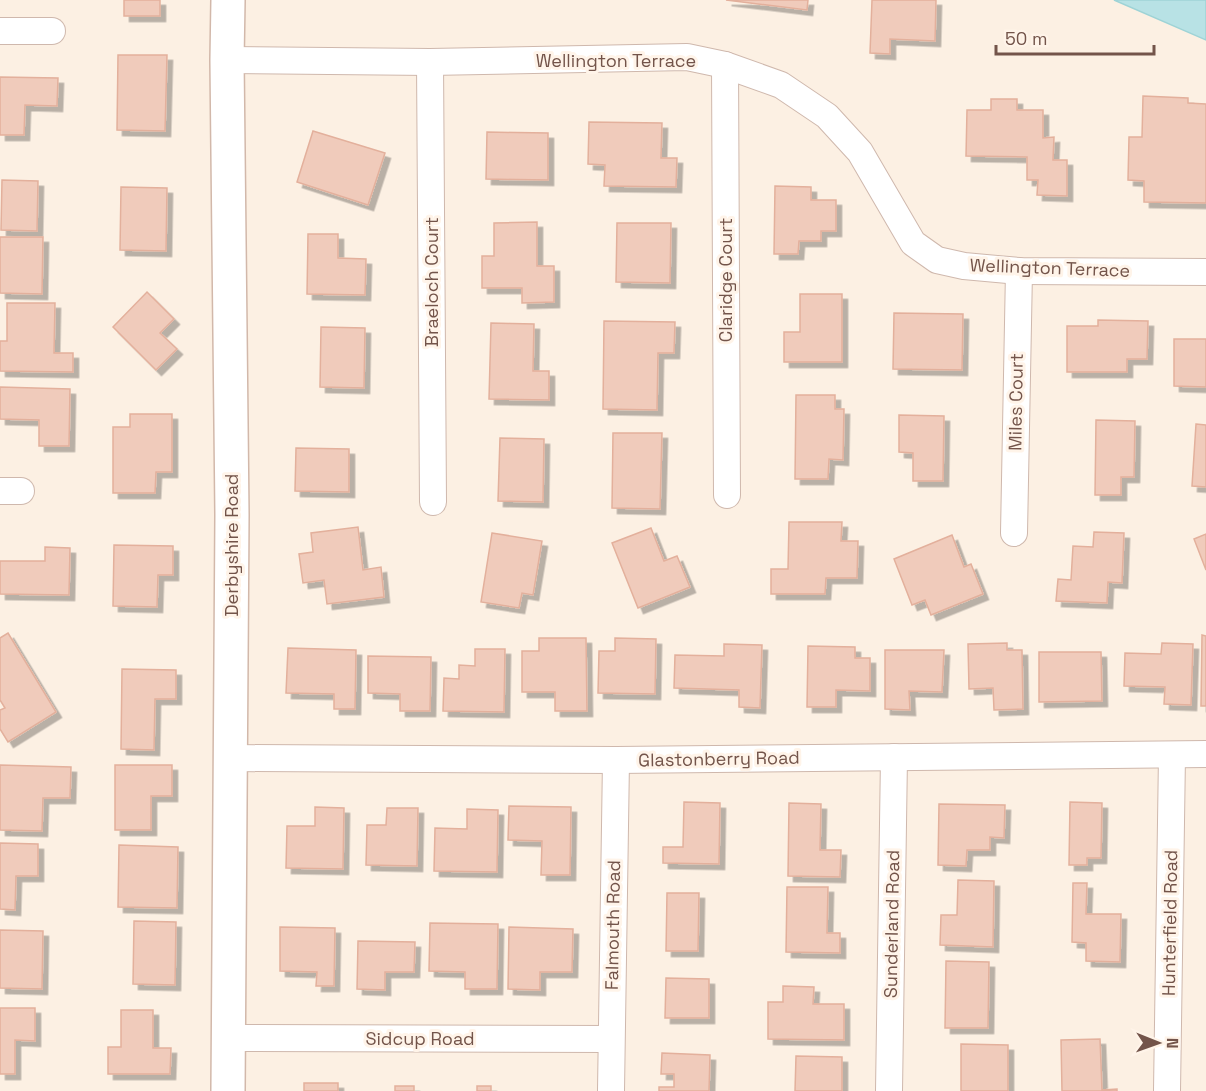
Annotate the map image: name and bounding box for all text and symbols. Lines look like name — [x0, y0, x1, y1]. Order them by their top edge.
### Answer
scale bar — [996, 18, 1154, 56]
text: 50 m — [1005, 27, 1047, 50]
street label: Wellington Terrace — [536, 49, 696, 72]
street label: Braeloch Court — [420, 217, 443, 347]
street label: Claridge Court — [714, 218, 737, 342]
street label: Wellington Terrace — [969, 253, 1131, 282]
street label: Miles Court — [1003, 353, 1028, 451]
street label: Derbyshire Road — [220, 474, 243, 616]
street label: Glastonberry Road — [638, 746, 800, 771]
street label: Sunderland Road — [879, 850, 904, 998]
street label: Hunterfield Road — [1157, 850, 1182, 996]
street label: Falmouth Road — [600, 860, 625, 990]
north arrow — [1128, 1013, 1188, 1073]
street label: Sidcup Road — [365, 1027, 475, 1050]
text: N — [1162, 1038, 1183, 1049]

